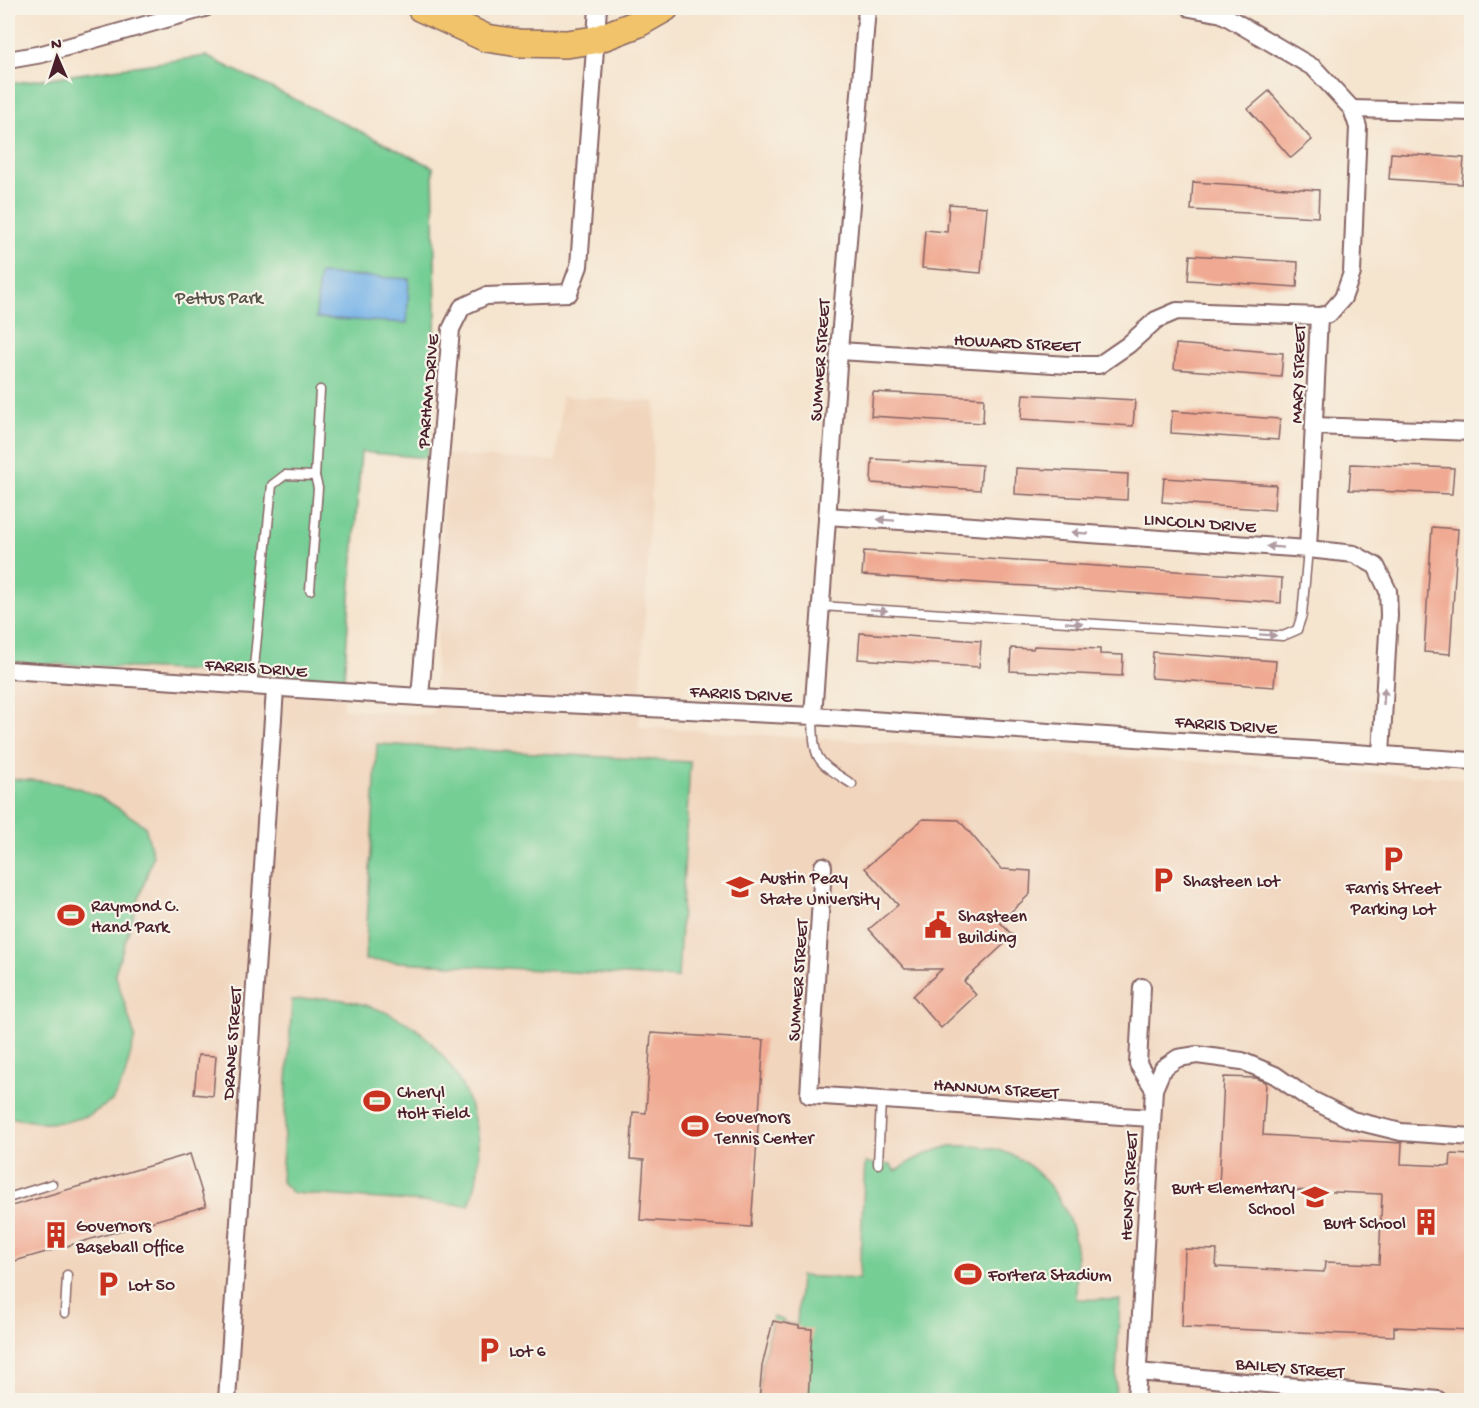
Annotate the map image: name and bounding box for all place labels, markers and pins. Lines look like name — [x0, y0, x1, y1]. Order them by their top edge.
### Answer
parking icon: Farris Street Parking Lot — [1378, 844, 1408, 874]
parking icon: Shasteen Lot — [1148, 865, 1178, 895]
place label: Austin Peay State University — [760, 869, 880, 911]
school or university icon: Austin Peay State University — [725, 872, 755, 902]
place label: Shasteen Lot — [1183, 872, 1281, 893]
place label: Farris Street Parking Lot — [1345, 879, 1442, 921]
place label: Raymond C. Hand Park — [91, 897, 180, 939]
sports icon: Raymond C. Hand Park — [56, 900, 86, 930]
place label: Shasteen Building — [957, 907, 1028, 949]
public building icon: Shasteen Building — [923, 910, 953, 940]
place label: Cheryl Holt Field — [397, 1083, 471, 1125]
sports icon: Cheryl Holt Field — [362, 1086, 392, 1116]
place label: Governors Tennis Center — [714, 1108, 815, 1150]
sports icon: Governors Tennis Center — [680, 1111, 710, 1141]
place label: Burt Elementary School — [1171, 1179, 1295, 1221]
school or university icon: Burt Elementary School — [1300, 1182, 1330, 1212]
building icon: Burt School — [1411, 1207, 1441, 1237]
place label: Burt School — [1323, 1214, 1406, 1235]
place label: Governors Baseball Office — [75, 1217, 185, 1259]
building icon: Governors Baseball Office — [41, 1220, 71, 1250]
sports icon: Fortera Stadium — [953, 1259, 983, 1289]
place label: Fortera Stadium — [987, 1266, 1112, 1287]
parking icon: Lot 50 — [93, 1269, 123, 1299]
place label: Lot 50 — [128, 1276, 175, 1297]
parking icon: Lot 6 — [474, 1335, 504, 1365]
place label: Lot 6 — [509, 1342, 547, 1363]

